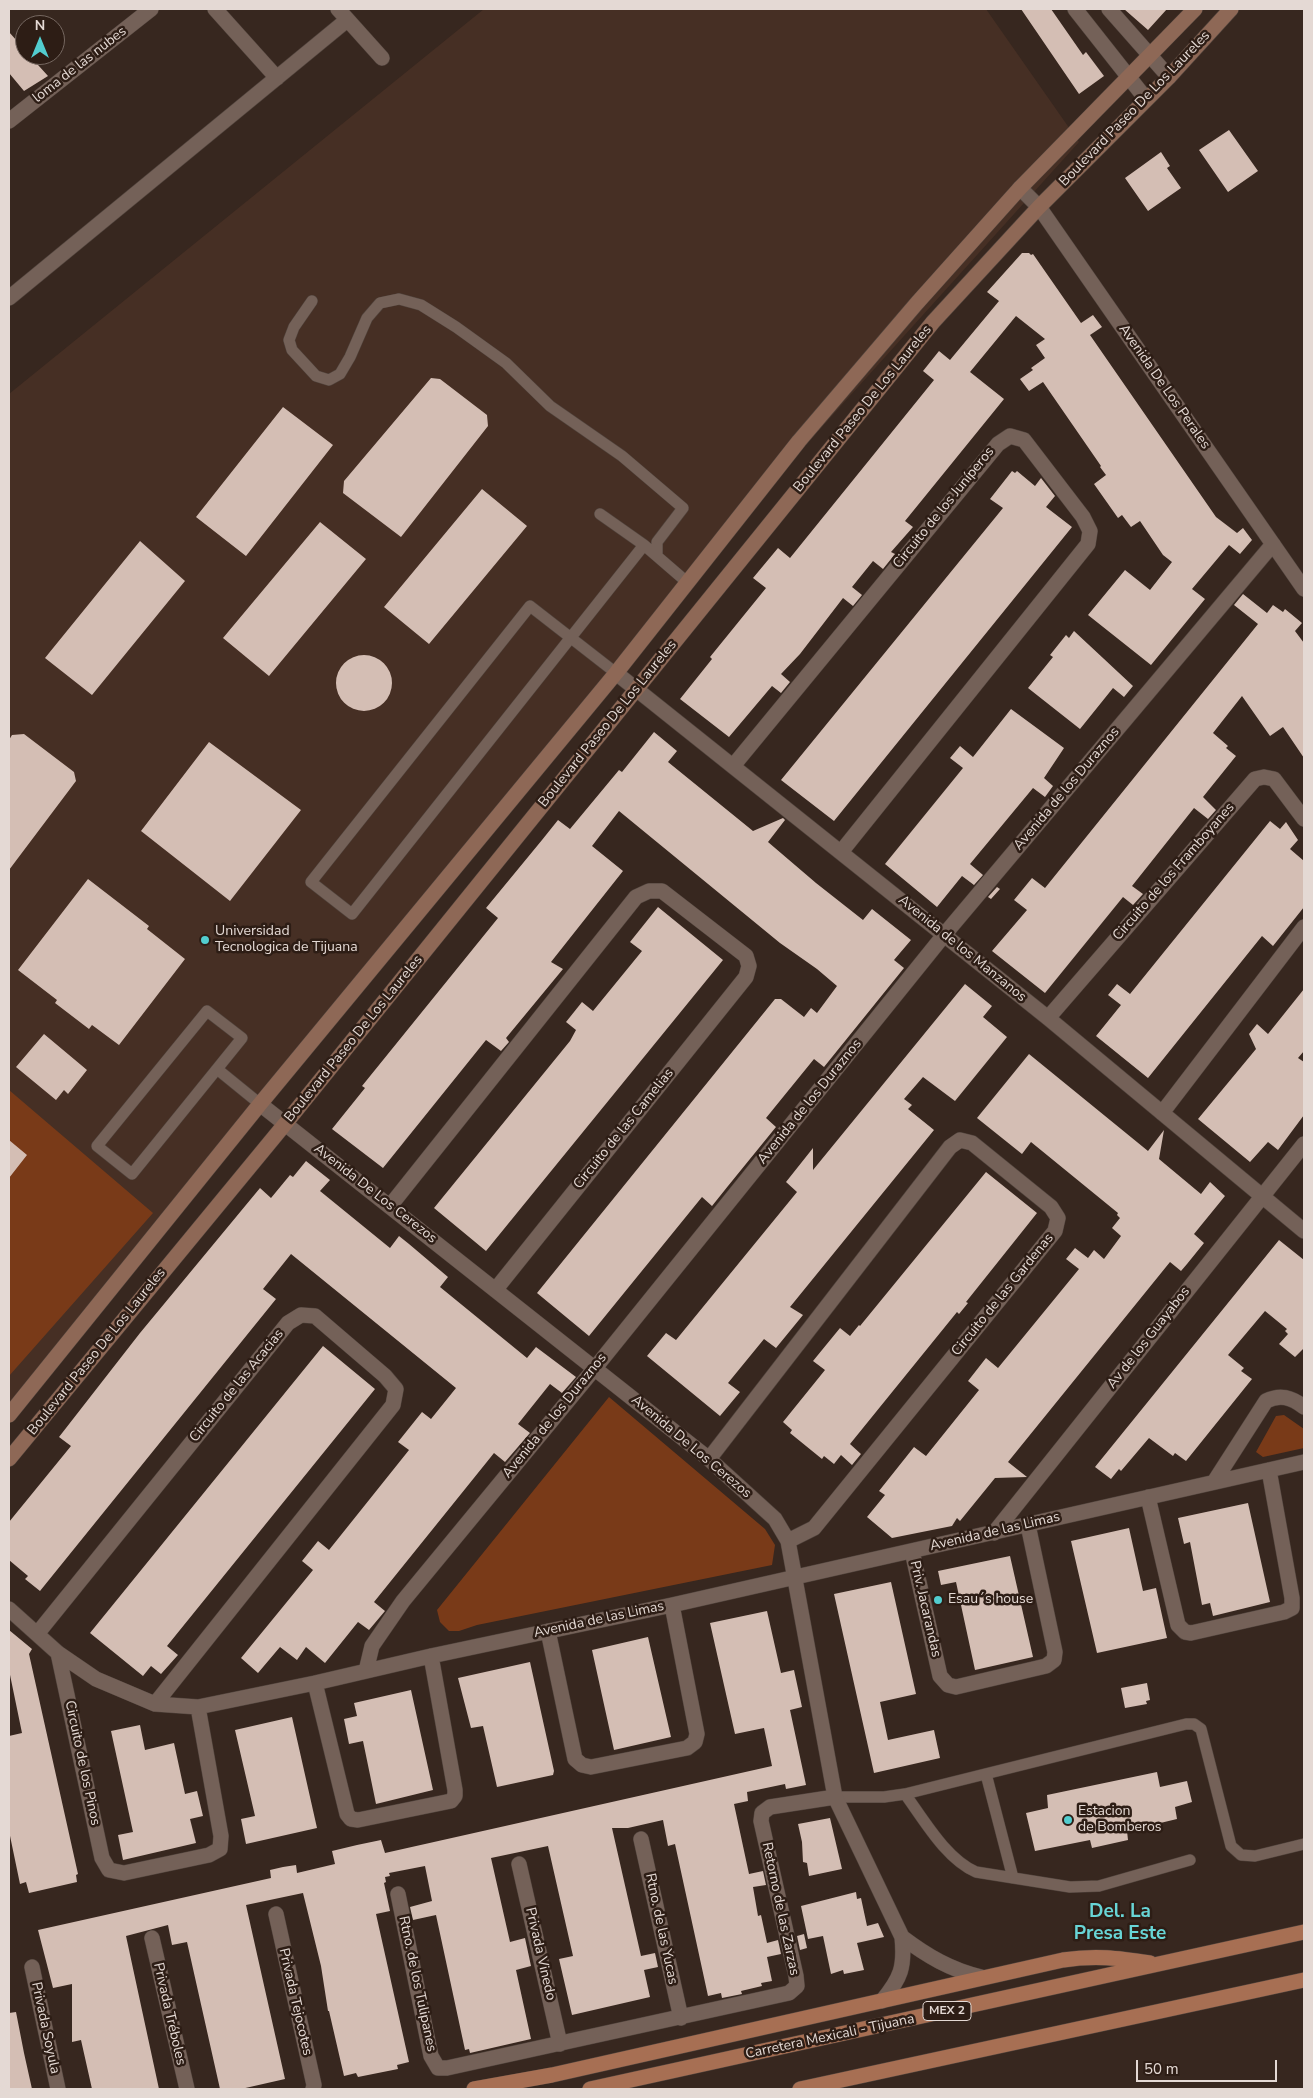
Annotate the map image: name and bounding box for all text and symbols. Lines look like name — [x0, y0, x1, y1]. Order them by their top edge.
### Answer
north arrow — [15, 15, 65, 65]
text: N — [35, 16, 45, 35]
street label: loma de las nubes — [30, 23, 130, 107]
street label: Boulevard Paseo De Los Laureles — [1056, 28, 1214, 190]
street label: Avenida De Los Perales — [1115, 321, 1213, 453]
street label: Boulevard Paseo De Los Laureles — [790, 322, 936, 496]
street label: Circuito de los Juníperos — [890, 444, 998, 572]
street label: Boulevard Paseo De Los Laureles — [535, 637, 681, 811]
street label: Avenida de los Duraznos — [1011, 724, 1123, 854]
street label: Circuito de los Framboyanes — [1110, 800, 1238, 944]
street label: Avenida de los Manzanos — [895, 892, 1029, 1006]
place label: Universidad Tecnologica de Tijuana — [215, 924, 358, 956]
marker: Universidad Tecnologica de Tijuana — [199, 934, 211, 946]
street label: Boulevard Paseo De Los Laureles — [281, 952, 427, 1126]
street label: Avenida de los Duraznos — [754, 1036, 866, 1168]
street label: Circuito de las Camelias — [570, 1065, 678, 1193]
street label: Avenida De Los Cerezos — [310, 1141, 440, 1247]
street label: Circuito de las Gardenas — [948, 1230, 1058, 1360]
street label: Boulevard Paseo De Los Laureles — [24, 1265, 170, 1439]
street label: Av de los Guayabos — [1104, 1284, 1194, 1392]
street label: Circuito de las Acacias — [186, 1326, 288, 1446]
street label: Avenida de los Duraznos — [499, 1350, 611, 1482]
street label: Avenida De Los Cerezos — [628, 1392, 754, 1502]
street label: Avenida de las Limas — [928, 1509, 1062, 1555]
street label: Priv. Jacarandas — [906, 1559, 944, 1659]
place label: Esau´s house — [948, 1592, 1033, 1608]
marker: Esau´s house — [932, 1594, 944, 1606]
street label: Avenida de las Limas — [532, 1598, 666, 1642]
street label: Circuito de los Pinos — [61, 1699, 103, 1827]
place label: Estacion de Bomberos — [1078, 1804, 1161, 1836]
marker: Estacion de Bomberos — [1062, 1814, 1074, 1826]
street label: Retorno de las Zarzas — [758, 1841, 802, 1977]
street label: Rtno. de las Yucas — [641, 1872, 681, 1986]
district label: Del. La Presa Este — [1074, 1901, 1166, 1945]
street label: Privada Vinedo — [521, 1906, 559, 2002]
street label: Rtno. de los Tulipanes — [394, 1915, 440, 2053]
street label: Privada Tejocotes — [274, 1947, 316, 2057]
street label: Privada Tréboles — [149, 1961, 189, 2067]
street label: Privada Soyula — [27, 1980, 63, 2076]
road number: MEX 2 — [923, 2002, 971, 2020]
street label: Carretera Mexicali - Tijuana — [744, 2011, 916, 2063]
scale bar — [1138, 2050, 1279, 2082]
text: 50 m — [1144, 2059, 1179, 2079]

